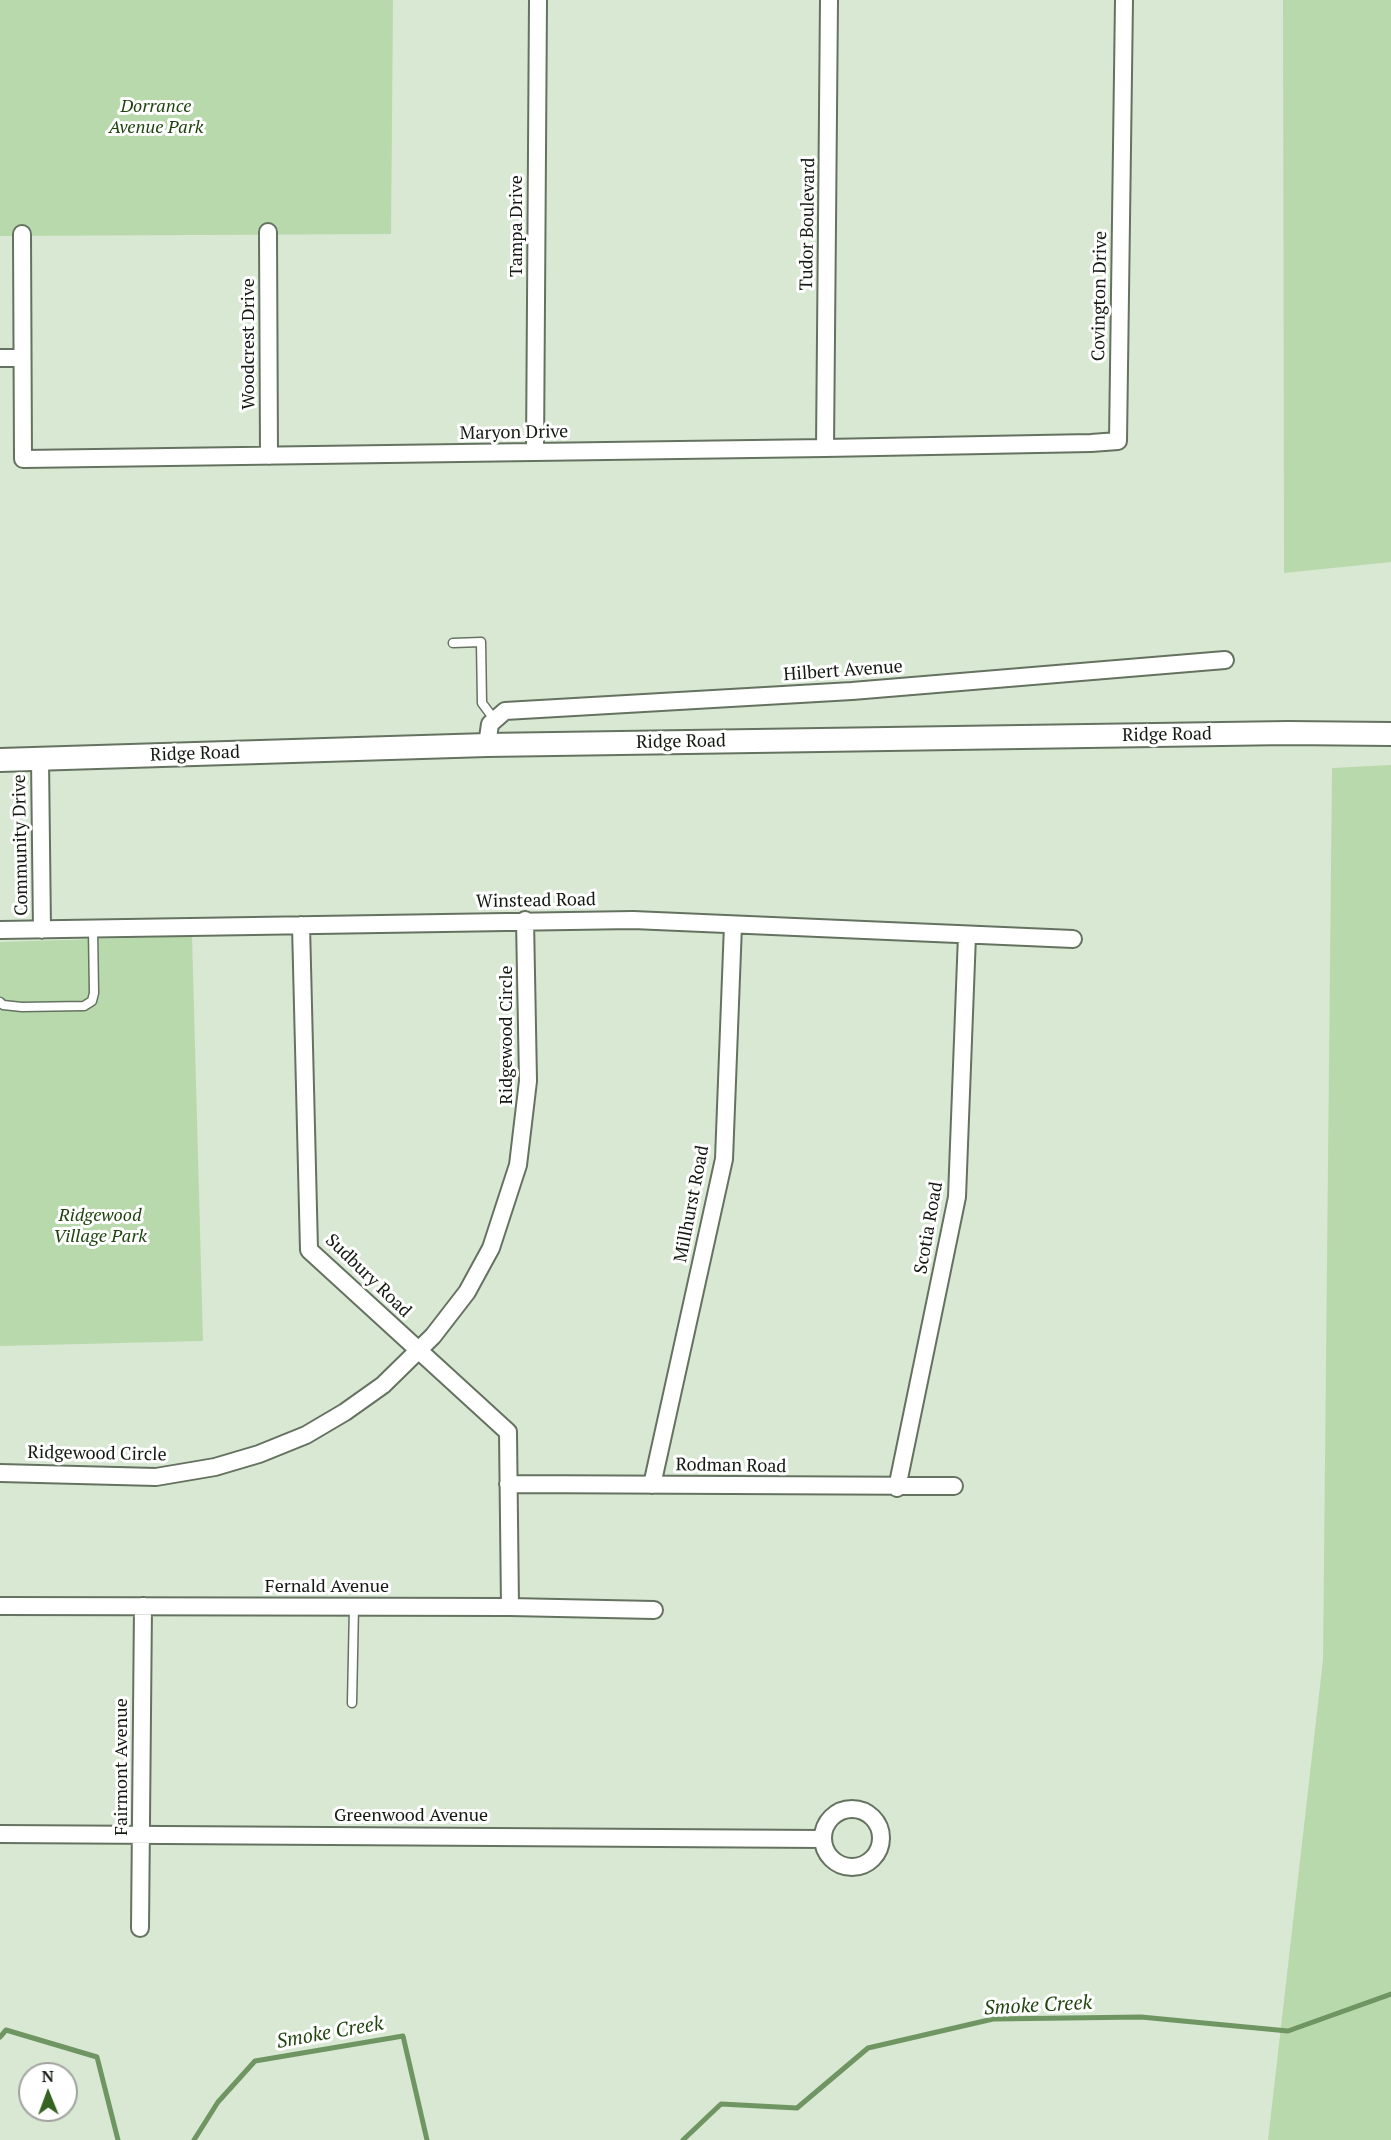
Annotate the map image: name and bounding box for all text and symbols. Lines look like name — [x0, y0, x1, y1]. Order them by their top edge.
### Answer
park label: Dorrance Avenue Park — [109, 96, 203, 138]
street label: Tudor Boulevard — [796, 157, 820, 291]
street label: Tampa Drive — [506, 175, 528, 277]
street label: Covington Drive — [1088, 231, 1112, 361]
street label: Woodcrest Drive — [238, 278, 260, 410]
street label: Maryon Drive — [460, 421, 568, 445]
street label: Hilbert Avenue — [783, 656, 903, 686]
street label: Ridge Road — [1122, 723, 1212, 747]
street label: Ridge Road — [636, 730, 726, 754]
street label: Ridge Road — [150, 742, 240, 766]
street label: Community Drive — [9, 774, 33, 916]
street label: Winstead Road — [476, 889, 596, 913]
street label: Ridgewood Circle — [496, 965, 518, 1105]
street label: Millhurst Road — [670, 1144, 714, 1264]
street label: Scotia Road — [910, 1180, 948, 1276]
park label: Ridgewood Village Park — [53, 1205, 147, 1248]
street label: Sudbury Road — [321, 1230, 415, 1322]
street label: Ridgewood Circle — [27, 1442, 167, 1466]
street label: Rodman Road — [675, 1454, 787, 1478]
street label: Fernald Avenue — [265, 1576, 389, 1598]
street label: Fairmont Avenue — [111, 1698, 133, 1836]
street label: Greenwood Avenue — [334, 1805, 488, 1827]
water label: Smoke Creek — [983, 1991, 1093, 2021]
water label: Smoke Creek — [275, 2012, 385, 2054]
north arrow — [18, 2062, 78, 2122]
text: N — [41, 2065, 54, 2087]

